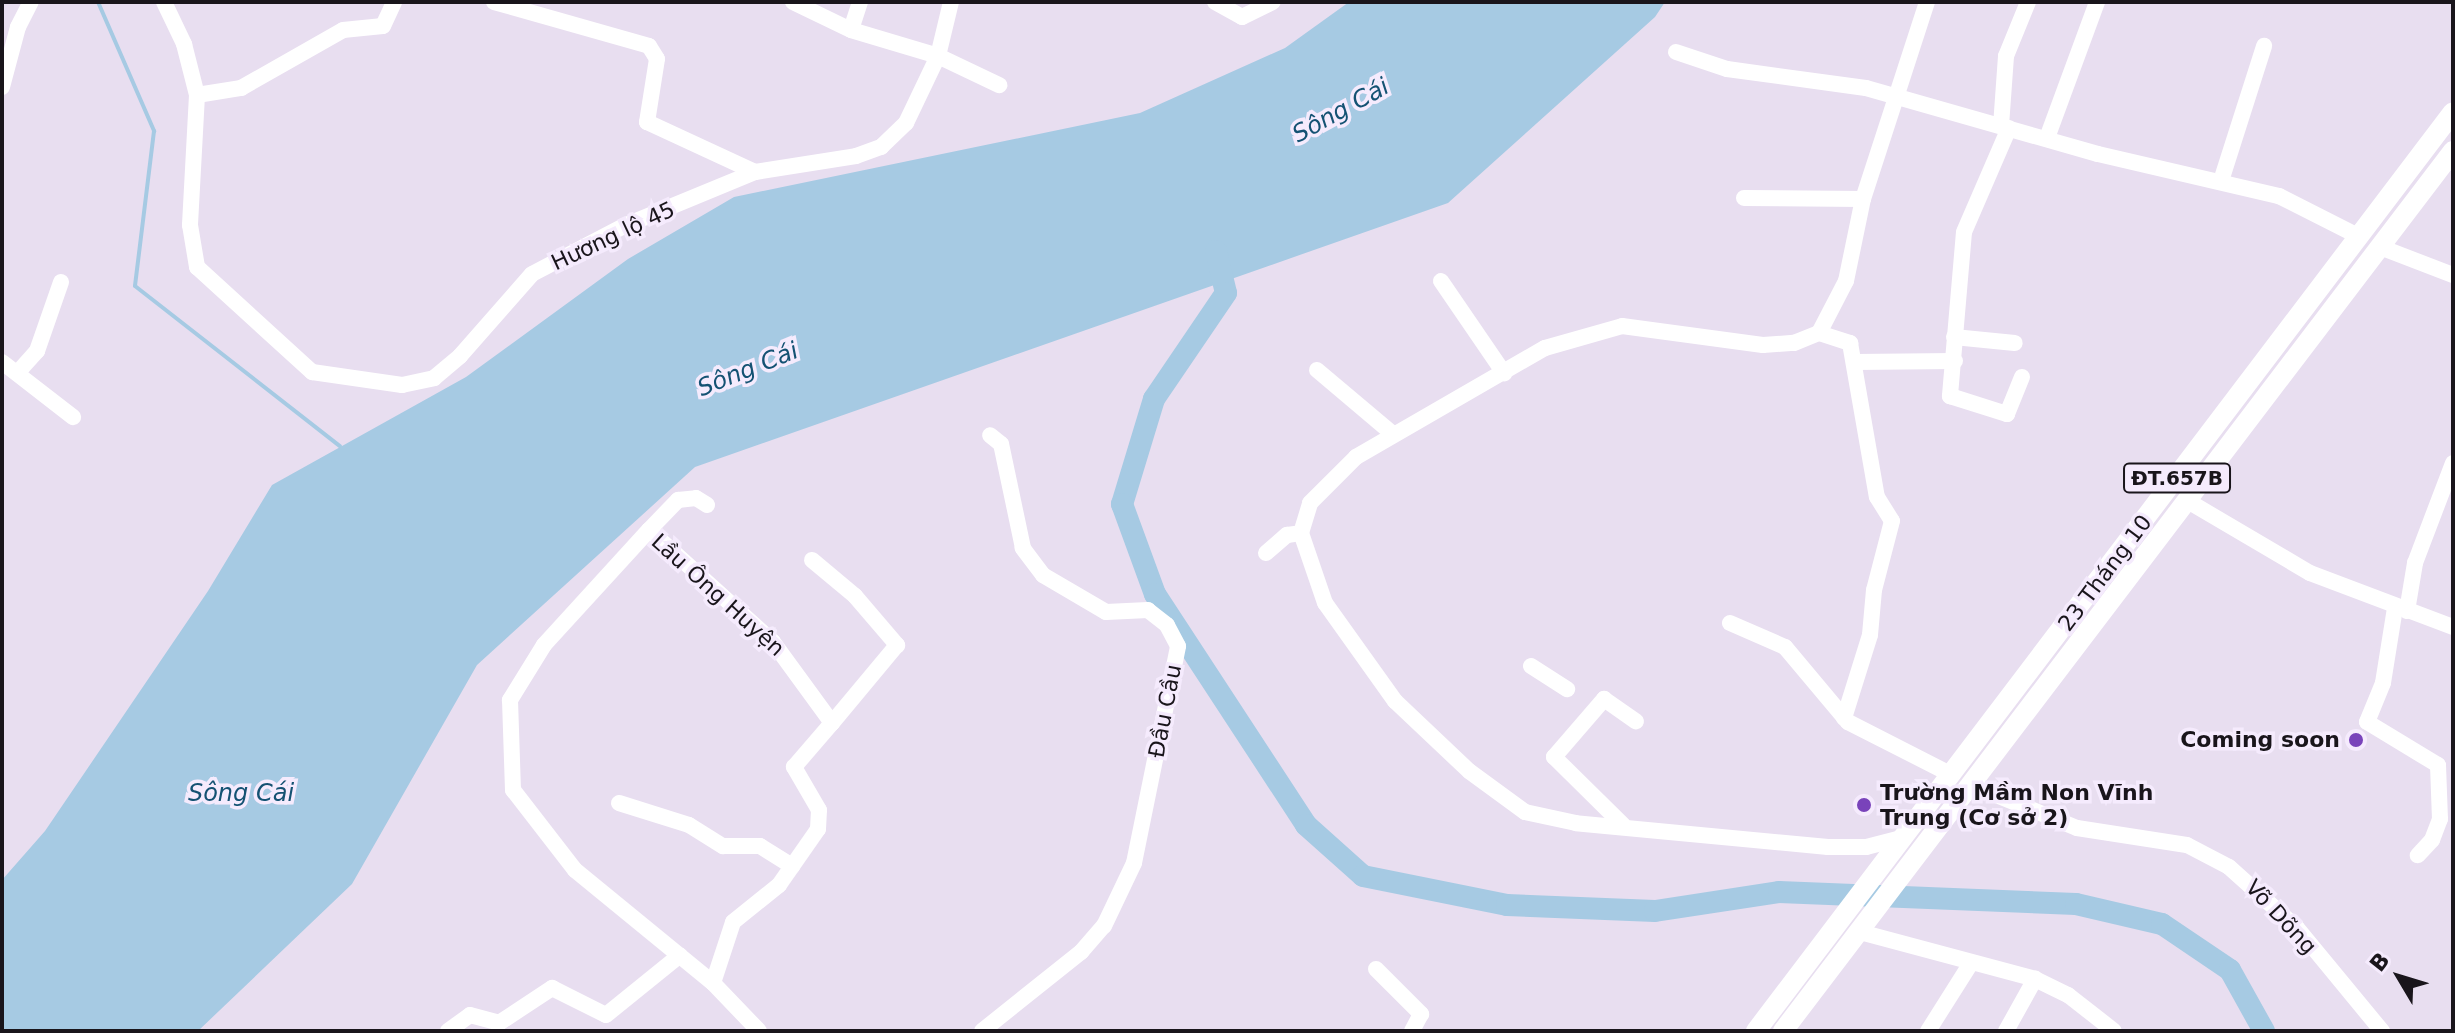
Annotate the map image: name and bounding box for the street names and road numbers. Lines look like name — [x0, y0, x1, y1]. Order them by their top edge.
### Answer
street label: Hương lộ 45 — [547, 196, 679, 276]
road number: ĐT.657B — [2123, 462, 2231, 494]
street label: 23 Tháng 10 — [2053, 510, 2157, 636]
street label: Lầu Ông Huyện — [646, 528, 790, 662]
street label: Đầu Cầu — [1143, 662, 1187, 760]
street label: Võ Dõng — [2240, 874, 2322, 960]

